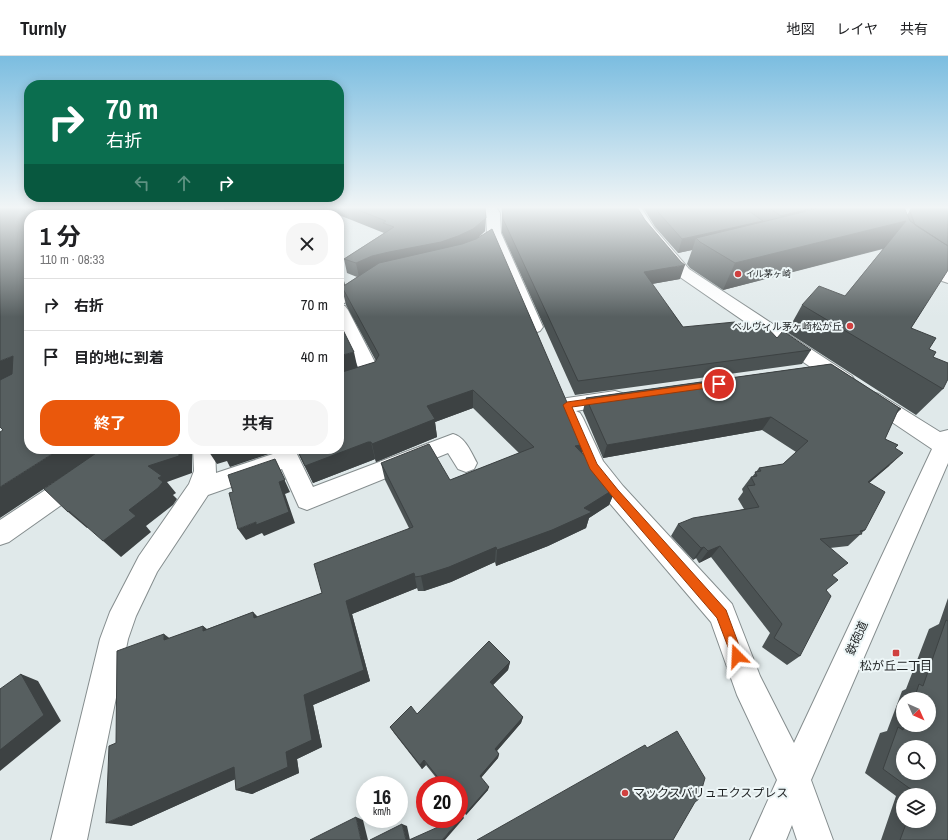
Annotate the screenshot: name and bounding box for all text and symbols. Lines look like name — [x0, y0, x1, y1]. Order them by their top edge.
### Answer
text: Turnly — [20, 15, 66, 41]
text: 地図 — [786, 20, 814, 38]
text: レイヤ — [836, 20, 878, 38]
text: 共有 — [900, 20, 928, 38]
text: 70 m — [106, 90, 158, 128]
icon: right — [40, 96, 92, 148]
text: 右折 — [106, 128, 142, 153]
icon: left — [131, 172, 153, 194]
icon: ahead — [173, 172, 195, 194]
icon: right — [215, 172, 237, 194]
text: 1 分 — [40, 220, 80, 252]
button: close — [286, 223, 328, 265]
text: 110 m · 08:33 — [40, 251, 104, 268]
place label: イル茅ヶ崎 — [746, 268, 791, 280]
marker: イル茅ヶ崎 — [733, 269, 743, 279]
icon: right — [40, 294, 62, 316]
text: 70 m — [301, 294, 328, 315]
text: 右折 — [74, 295, 104, 316]
place label: ベルヴィル茅ヶ崎松が丘 — [732, 320, 842, 333]
marker: ベルヴィル茅ヶ崎松が丘 — [845, 321, 855, 331]
icon: arrive — [40, 346, 62, 368]
text: 40 m — [301, 346, 328, 367]
text: 目的地に到着 — [74, 347, 164, 368]
pin — [702, 367, 736, 401]
icon: arrive — [708, 373, 730, 395]
button: 終了 — [40, 400, 180, 446]
button: 共有 — [188, 400, 328, 446]
street label: 鉄砲道 — [842, 618, 872, 658]
position arrow — [716, 635, 758, 677]
marker: 松が丘二丁目 — [891, 648, 901, 658]
place label: 松が丘二丁目 — [860, 658, 932, 674]
north arrow — [896, 692, 936, 732]
map controls — [896, 692, 936, 828]
button: search — [896, 740, 936, 780]
speed limit sign: 20 — [416, 776, 468, 828]
text: 16 — [373, 783, 391, 810]
place label: マックスバリュエクスプレス — [633, 785, 788, 801]
marker: マックスバリュエクスプレス — [620, 788, 630, 798]
button: layers — [896, 788, 936, 828]
text: km/h — [373, 805, 391, 818]

